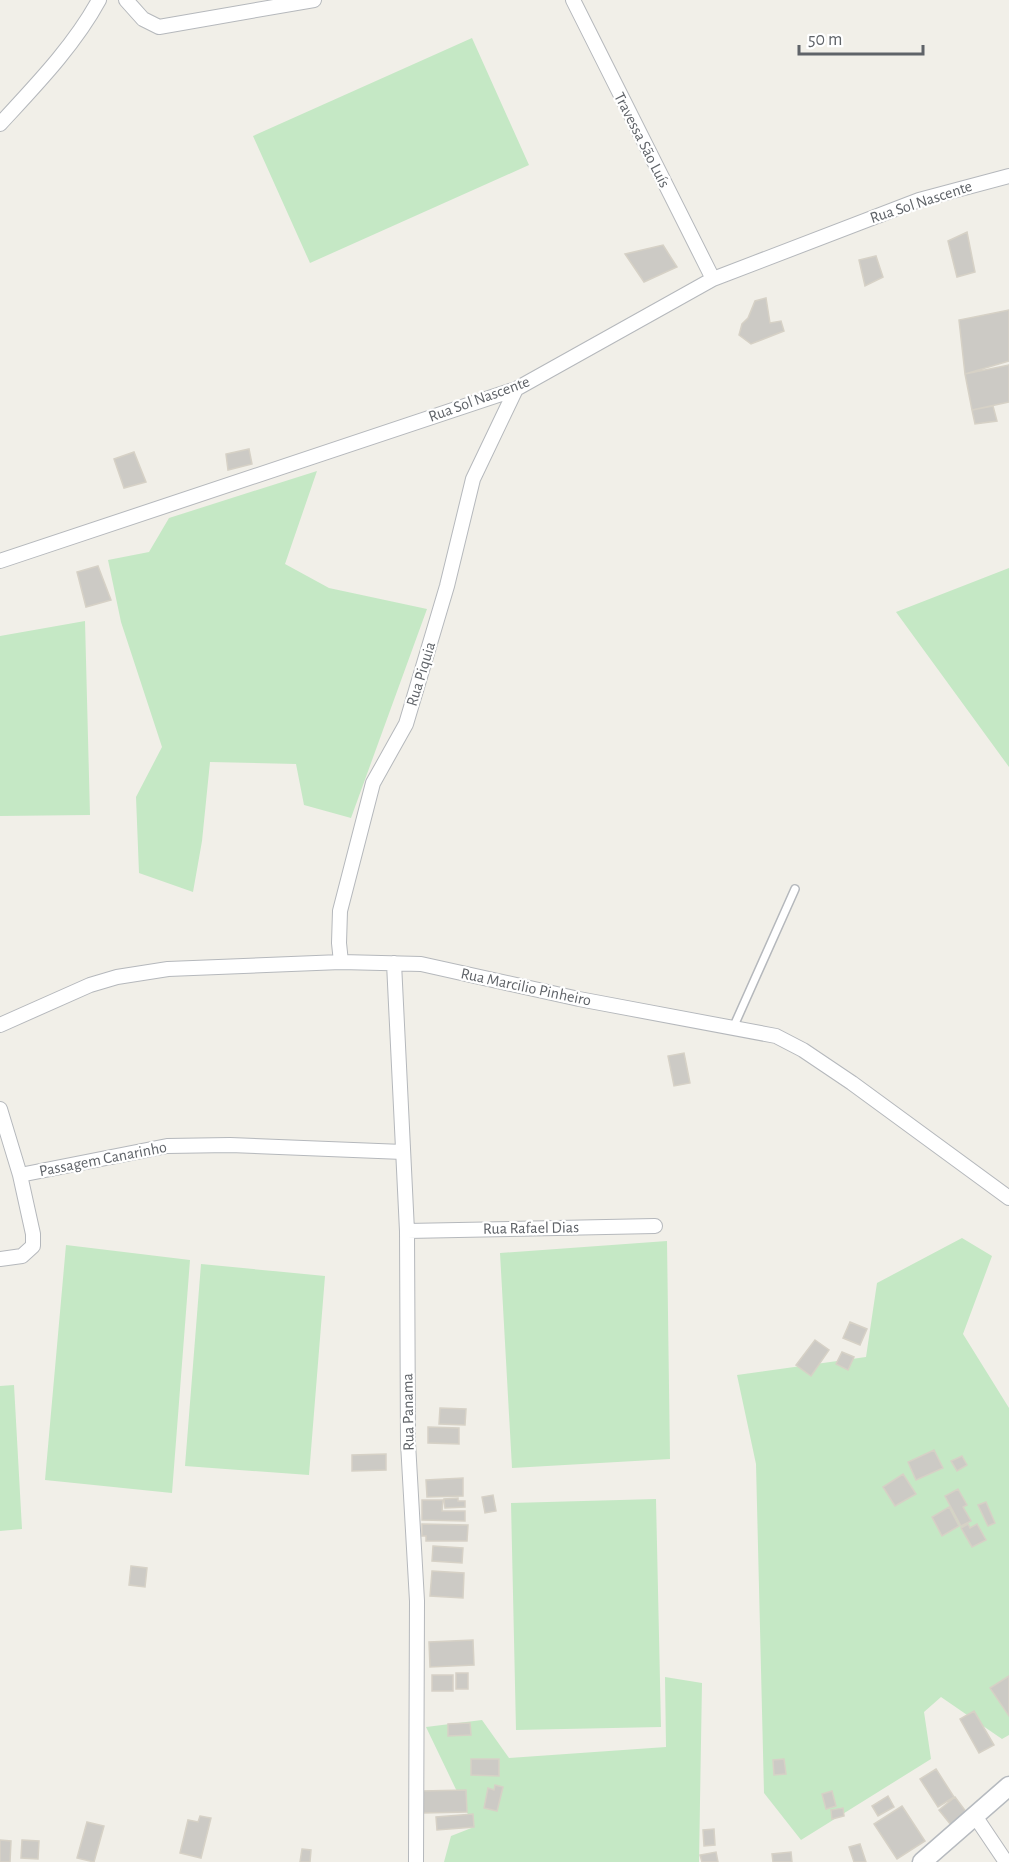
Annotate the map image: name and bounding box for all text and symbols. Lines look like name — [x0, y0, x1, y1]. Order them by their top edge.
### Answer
scale bar — [799, 18, 924, 56]
text: 50 m — [808, 31, 842, 49]
street label: Travessa São Luís — [611, 90, 673, 190]
street label: Rua Sol Nascente — [868, 178, 974, 226]
street label: Rua Sol Nascente — [426, 373, 532, 425]
street label: Rua Piquia — [404, 640, 438, 708]
street label: Rua Marcilio Pinheiro — [459, 965, 593, 1009]
street label: Passagem Canarinho — [38, 1139, 168, 1179]
street label: Rua Rafael Dias — [483, 1219, 579, 1237]
street label: Rua Panama — [399, 1373, 417, 1451]

